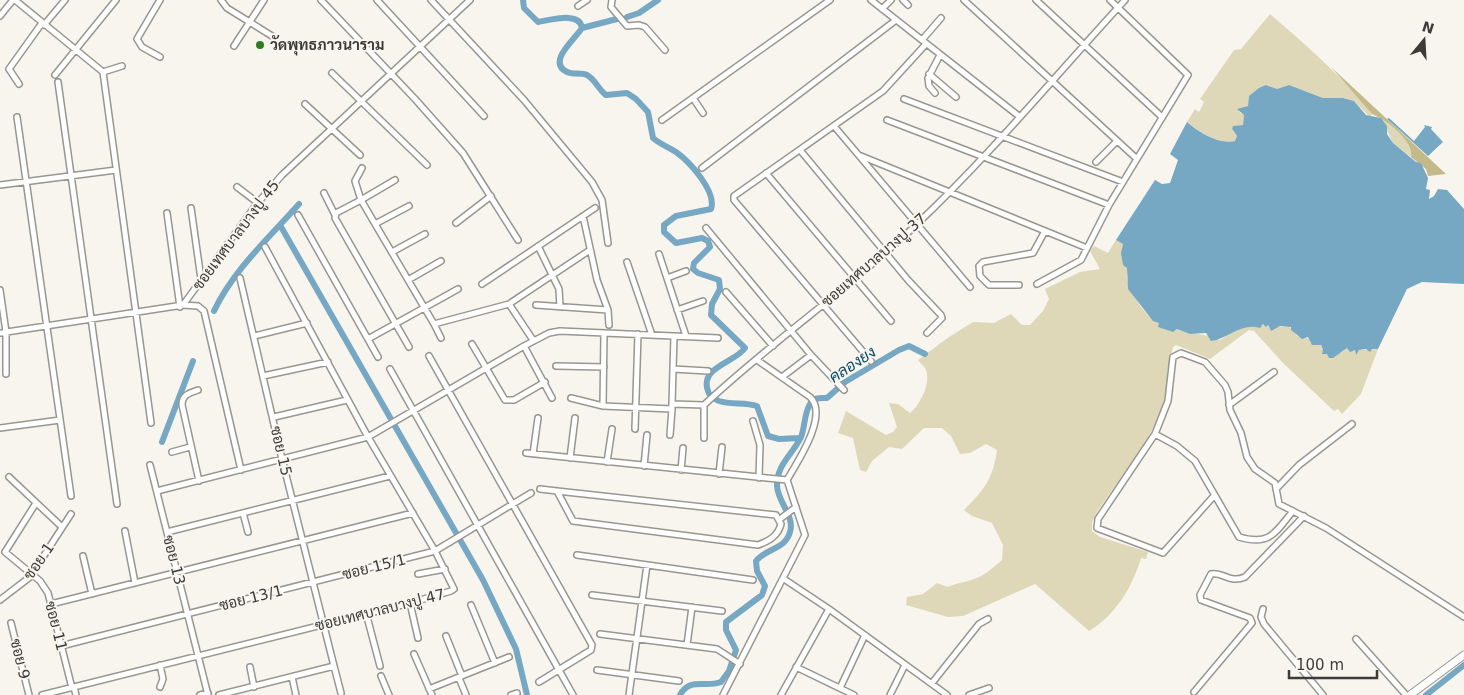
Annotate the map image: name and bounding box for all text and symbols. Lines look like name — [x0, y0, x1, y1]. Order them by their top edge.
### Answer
north arrow — [1399, 15, 1449, 65]
text: N — [1420, 18, 1436, 37]
place label: วัดพุทธภาวนาราม — [270, 35, 384, 56]
marker: วัดพุทธภาวนาราม — [254, 39, 266, 51]
street label: ซอยเทศบาลบางปู 45 — [189, 176, 284, 294]
street label: ซอยเทศบาลบางปู 37 — [818, 209, 931, 311]
water label: คลองยง — [825, 342, 879, 387]
street label: ซอย 15 — [267, 424, 295, 478]
street label: ซอย 13 — [159, 533, 189, 587]
street label: ซอย 1 — [20, 539, 58, 583]
street label: ซอย 15/1 — [340, 550, 408, 584]
street label: ซอย 13/1 — [217, 581, 285, 615]
street label: ซอยเทศบาลบางปู 47 — [313, 585, 447, 636]
street label: ซอย 11 — [41, 599, 71, 653]
street label: ซอย 9 — [6, 637, 34, 681]
scale bar — [1289, 648, 1376, 680]
text: 100 m — [1296, 656, 1344, 674]

